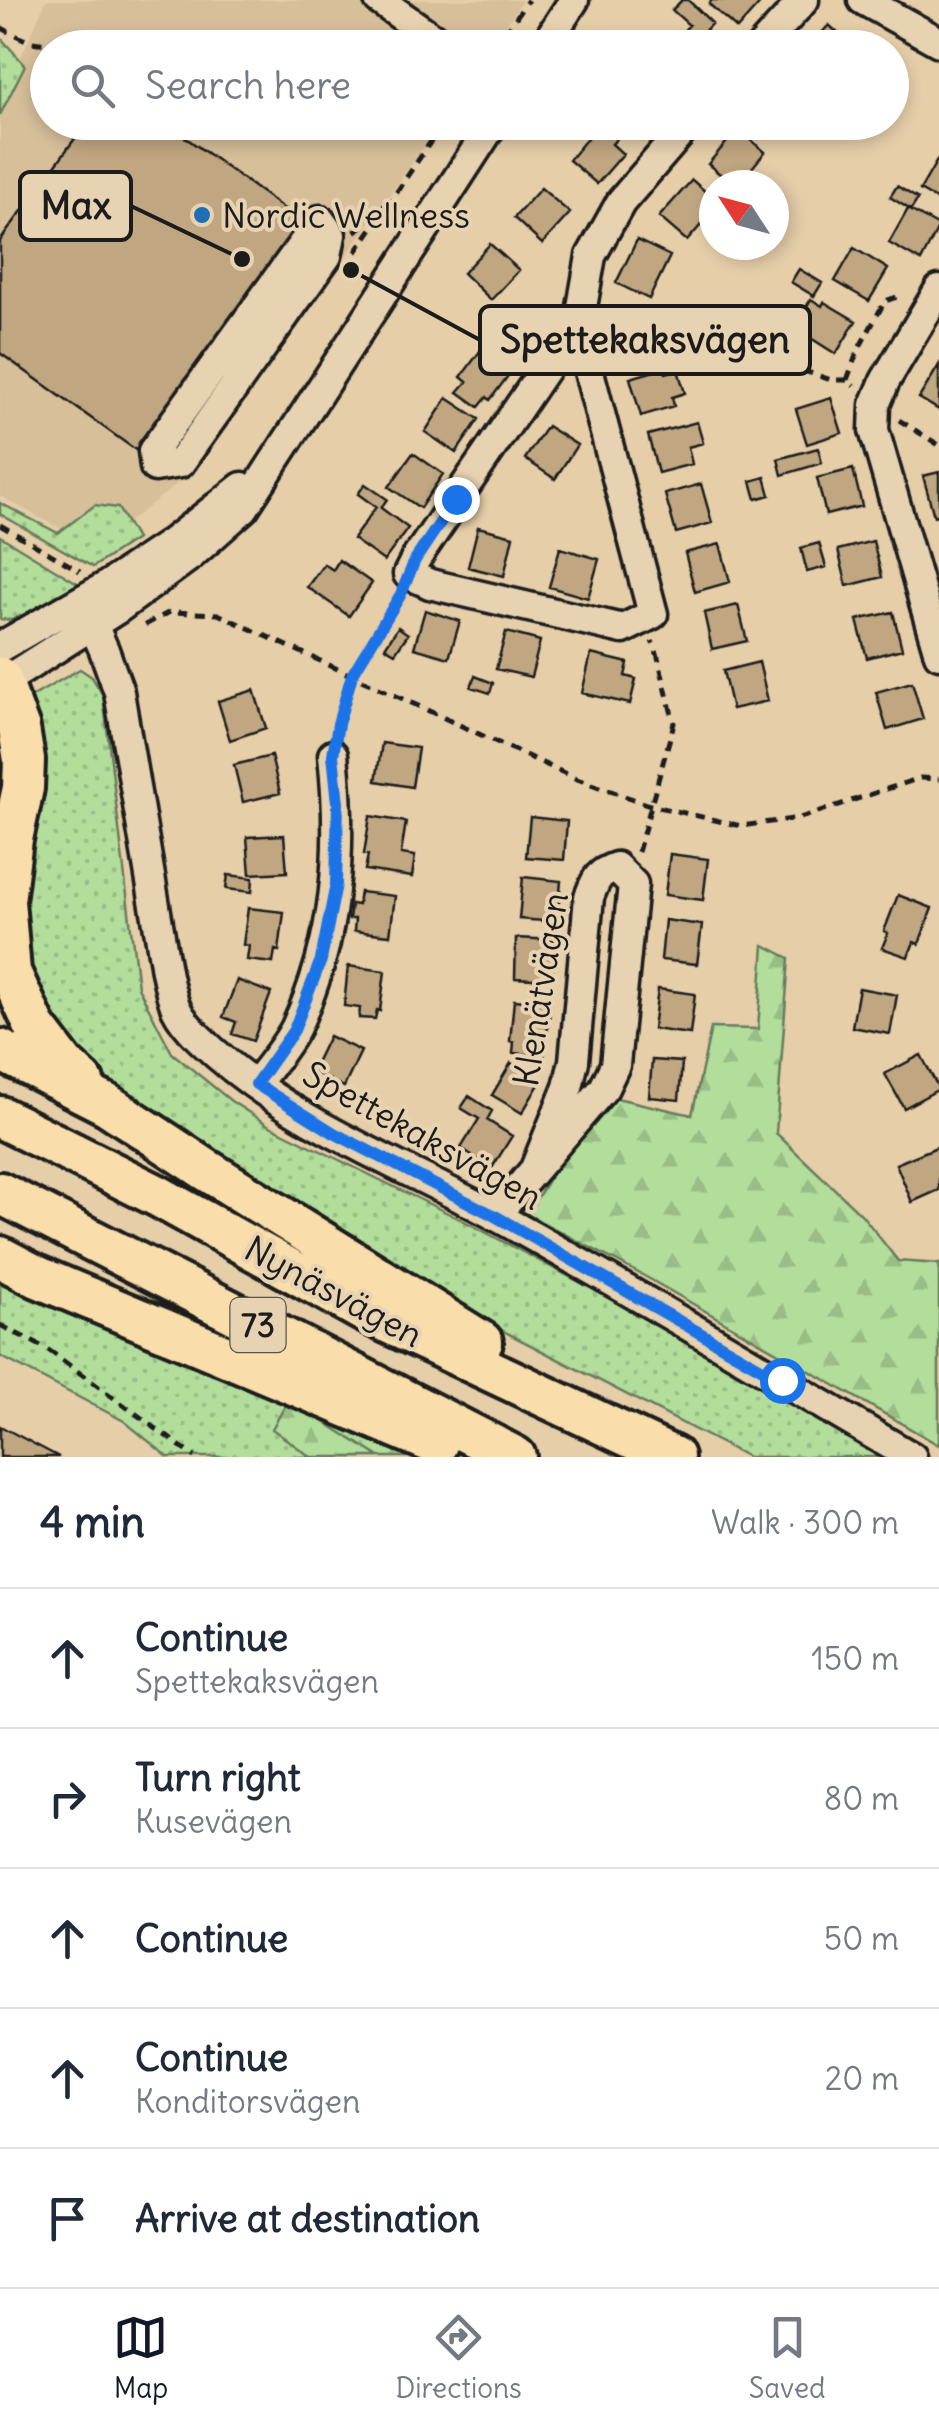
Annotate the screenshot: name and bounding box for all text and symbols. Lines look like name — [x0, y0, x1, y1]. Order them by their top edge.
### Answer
search box — [30, 30, 909, 140]
icon: search — [65, 58, 120, 113]
text: Search here — [145, 62, 351, 109]
north arrow — [699, 170, 789, 260]
callout: Max — [20, 172, 131, 240]
text: Max — [41, 182, 112, 229]
place label: Nordic Wellness — [222, 193, 470, 237]
marker: Nordic Wellness — [191, 204, 213, 226]
callout: Spettekaksvägen — [480, 306, 810, 374]
text: Spettekaksvägen — [500, 316, 790, 363]
route end — [434, 477, 480, 523]
street label: Klenätvägen — [503, 889, 577, 1089]
street label: Spettekaksvägen — [296, 1051, 550, 1219]
street label: Nynäsvägen — [237, 1226, 431, 1356]
road number: 73 — [230, 1298, 286, 1352]
route start — [760, 1358, 806, 1404]
text: 4 min — [40, 1496, 145, 1548]
text: Walk · 300 m — [711, 1502, 899, 1543]
text: Continue — [135, 1614, 288, 1661]
icon: ahead — [40, 1631, 95, 1686]
text: 150 m — [811, 1638, 899, 1679]
text: Spettekaksvägen — [135, 1661, 379, 1702]
text: Turn right — [135, 1754, 301, 1801]
icon: right — [40, 1771, 95, 1826]
text: 80 m — [824, 1778, 899, 1819]
text: Kusevägen — [135, 1801, 292, 1842]
icon: ahead — [40, 1911, 95, 1966]
text: Continue — [135, 1915, 288, 1962]
text: 50 m — [824, 1918, 899, 1959]
text: Continue — [135, 2034, 288, 2081]
icon: ahead — [40, 2051, 95, 2106]
text: 20 m — [825, 2058, 899, 2099]
text: Konditorsvägen — [135, 2081, 360, 2122]
icon: arrive — [40, 2191, 95, 2246]
text: Arrive at destination — [135, 2195, 480, 2242]
tab: Map — [113, 2310, 168, 2406]
tab: Directions — [395, 2310, 522, 2406]
tab: Saved — [749, 2310, 826, 2406]

